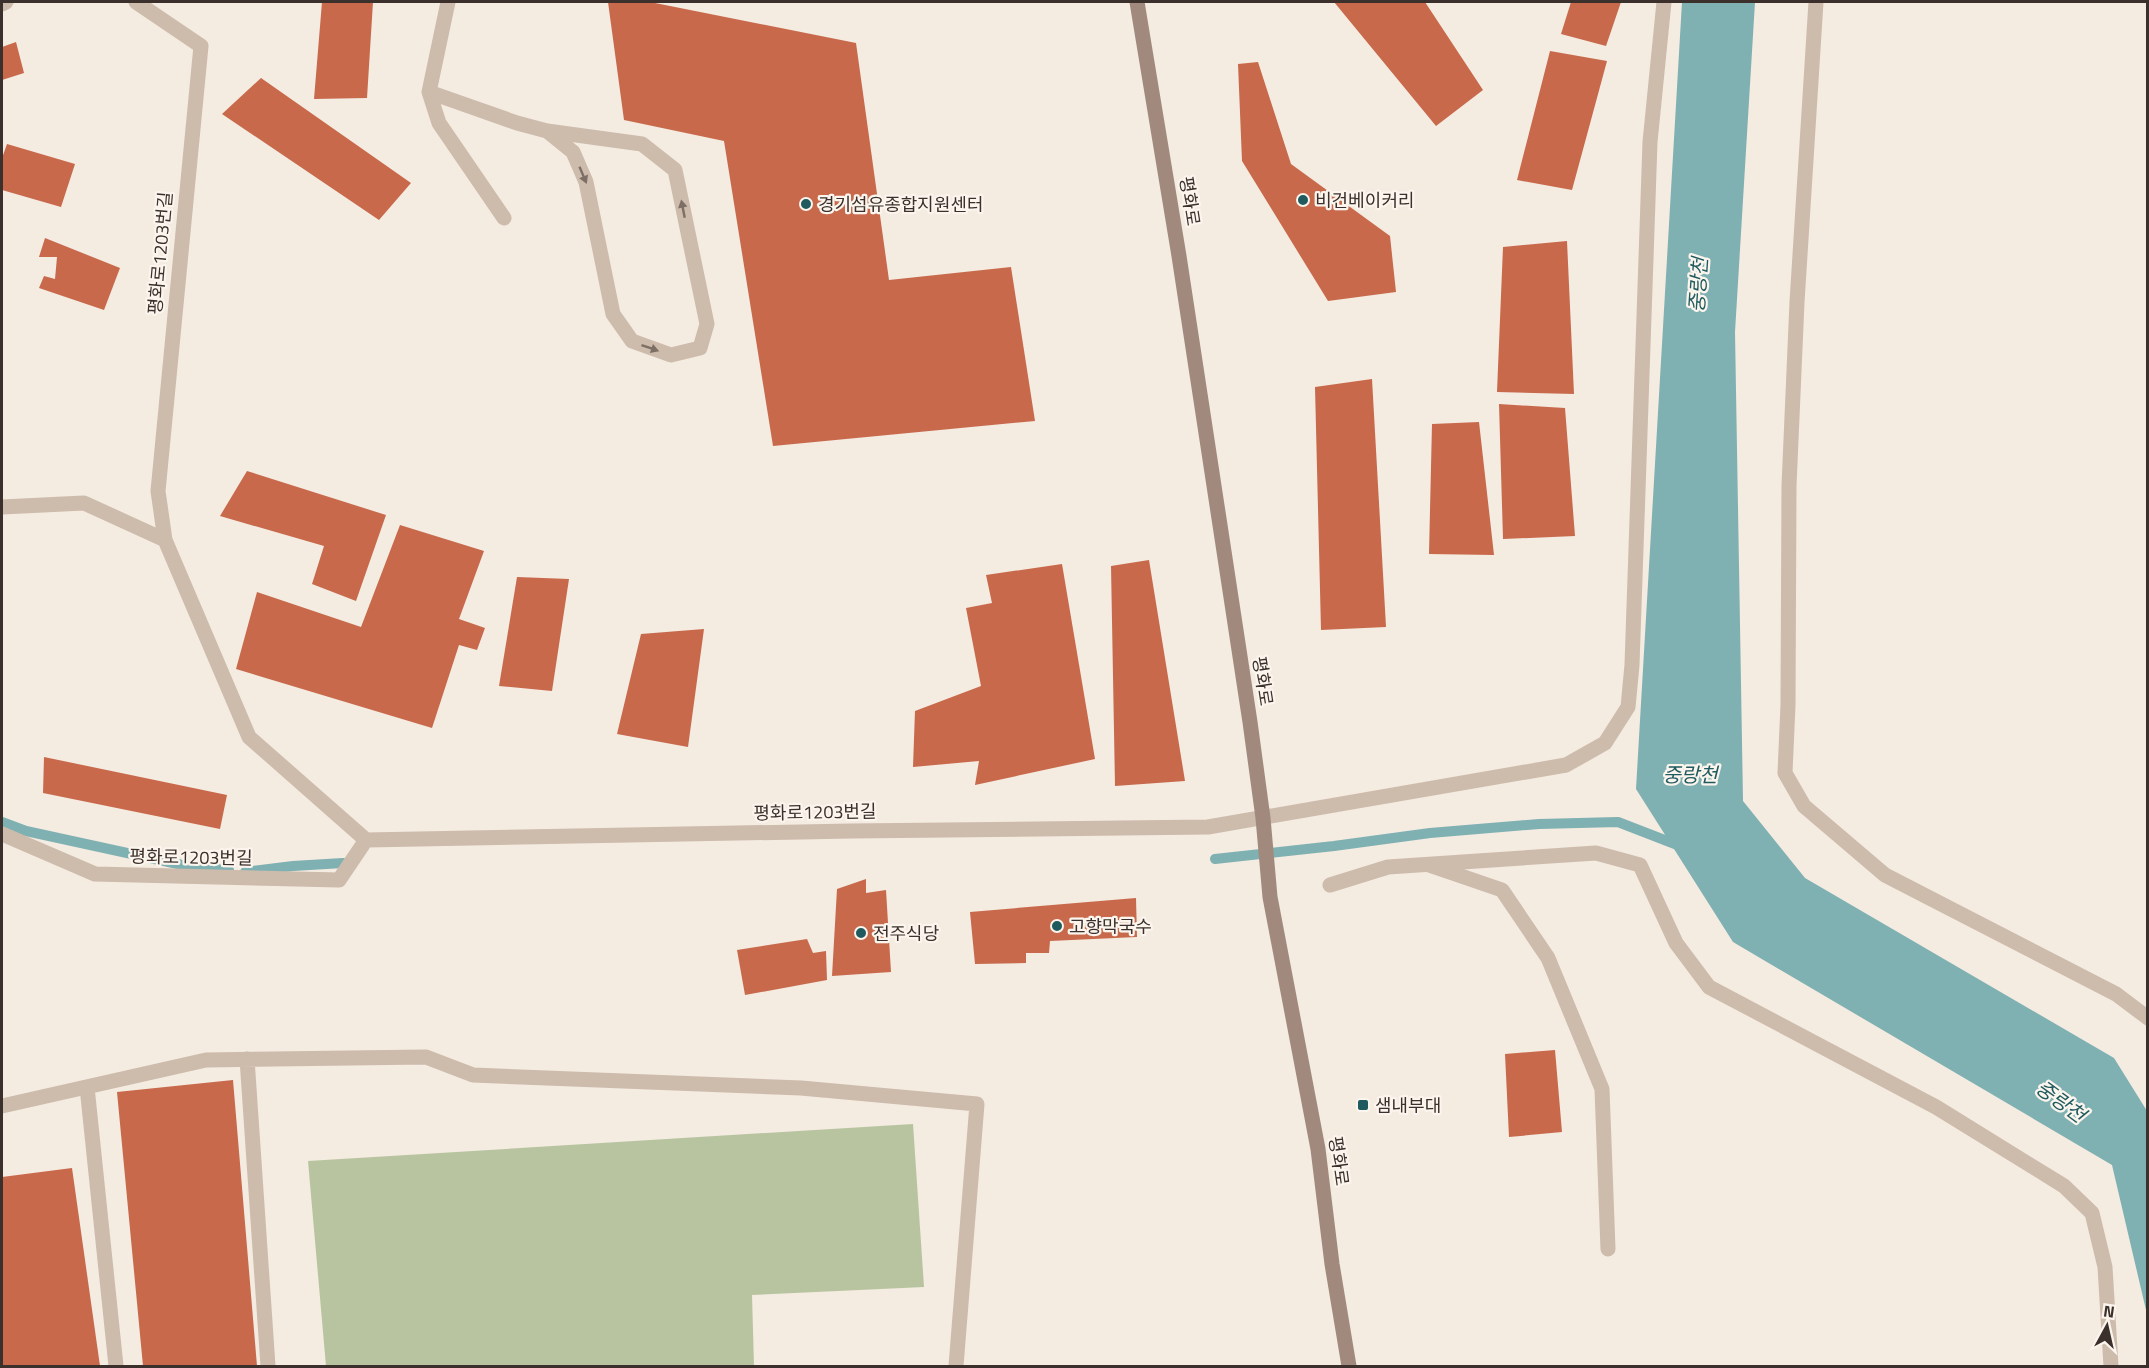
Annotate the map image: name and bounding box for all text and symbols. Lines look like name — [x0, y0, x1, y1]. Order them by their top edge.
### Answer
one-way arrow — [579, 166, 588, 184]
street label: 평화로 — [1173, 174, 1207, 228]
place label: 비건베이커리 — [1315, 187, 1414, 214]
street label: 평화로1203번길 — [141, 190, 179, 316]
place label: 경기섬유종합지원센터 — [818, 191, 984, 218]
marker: 비건베이커리 — [1296, 193, 1310, 207]
marker: 경기섬유종합지원센터 — [799, 197, 813, 211]
one-way arrow — [677, 200, 687, 218]
water label: 중랑천 — [1681, 254, 1716, 314]
one-way arrow — [641, 343, 659, 353]
street label: 평화로 — [1246, 654, 1280, 708]
water label: 중랑천 — [1662, 759, 1720, 790]
street label: 평화로1203번길 — [753, 797, 877, 827]
street label: 평화로1203번길 — [129, 842, 253, 872]
place label: 고향막국수 — [1069, 913, 1152, 940]
marker: 고향막국수 — [1050, 919, 1064, 933]
place label: 전주식당 — [873, 920, 939, 947]
marker: 전주식당 — [854, 926, 868, 940]
water label: 중랑천 — [2030, 1072, 2095, 1131]
place label: 샘내부대 — [1375, 1092, 1441, 1119]
marker: 샘내부대 — [1356, 1098, 1370, 1112]
street label: 평화로 — [1322, 1135, 1356, 1187]
north arrow — [2077, 1296, 2137, 1356]
text: N — [2102, 1298, 2116, 1324]

